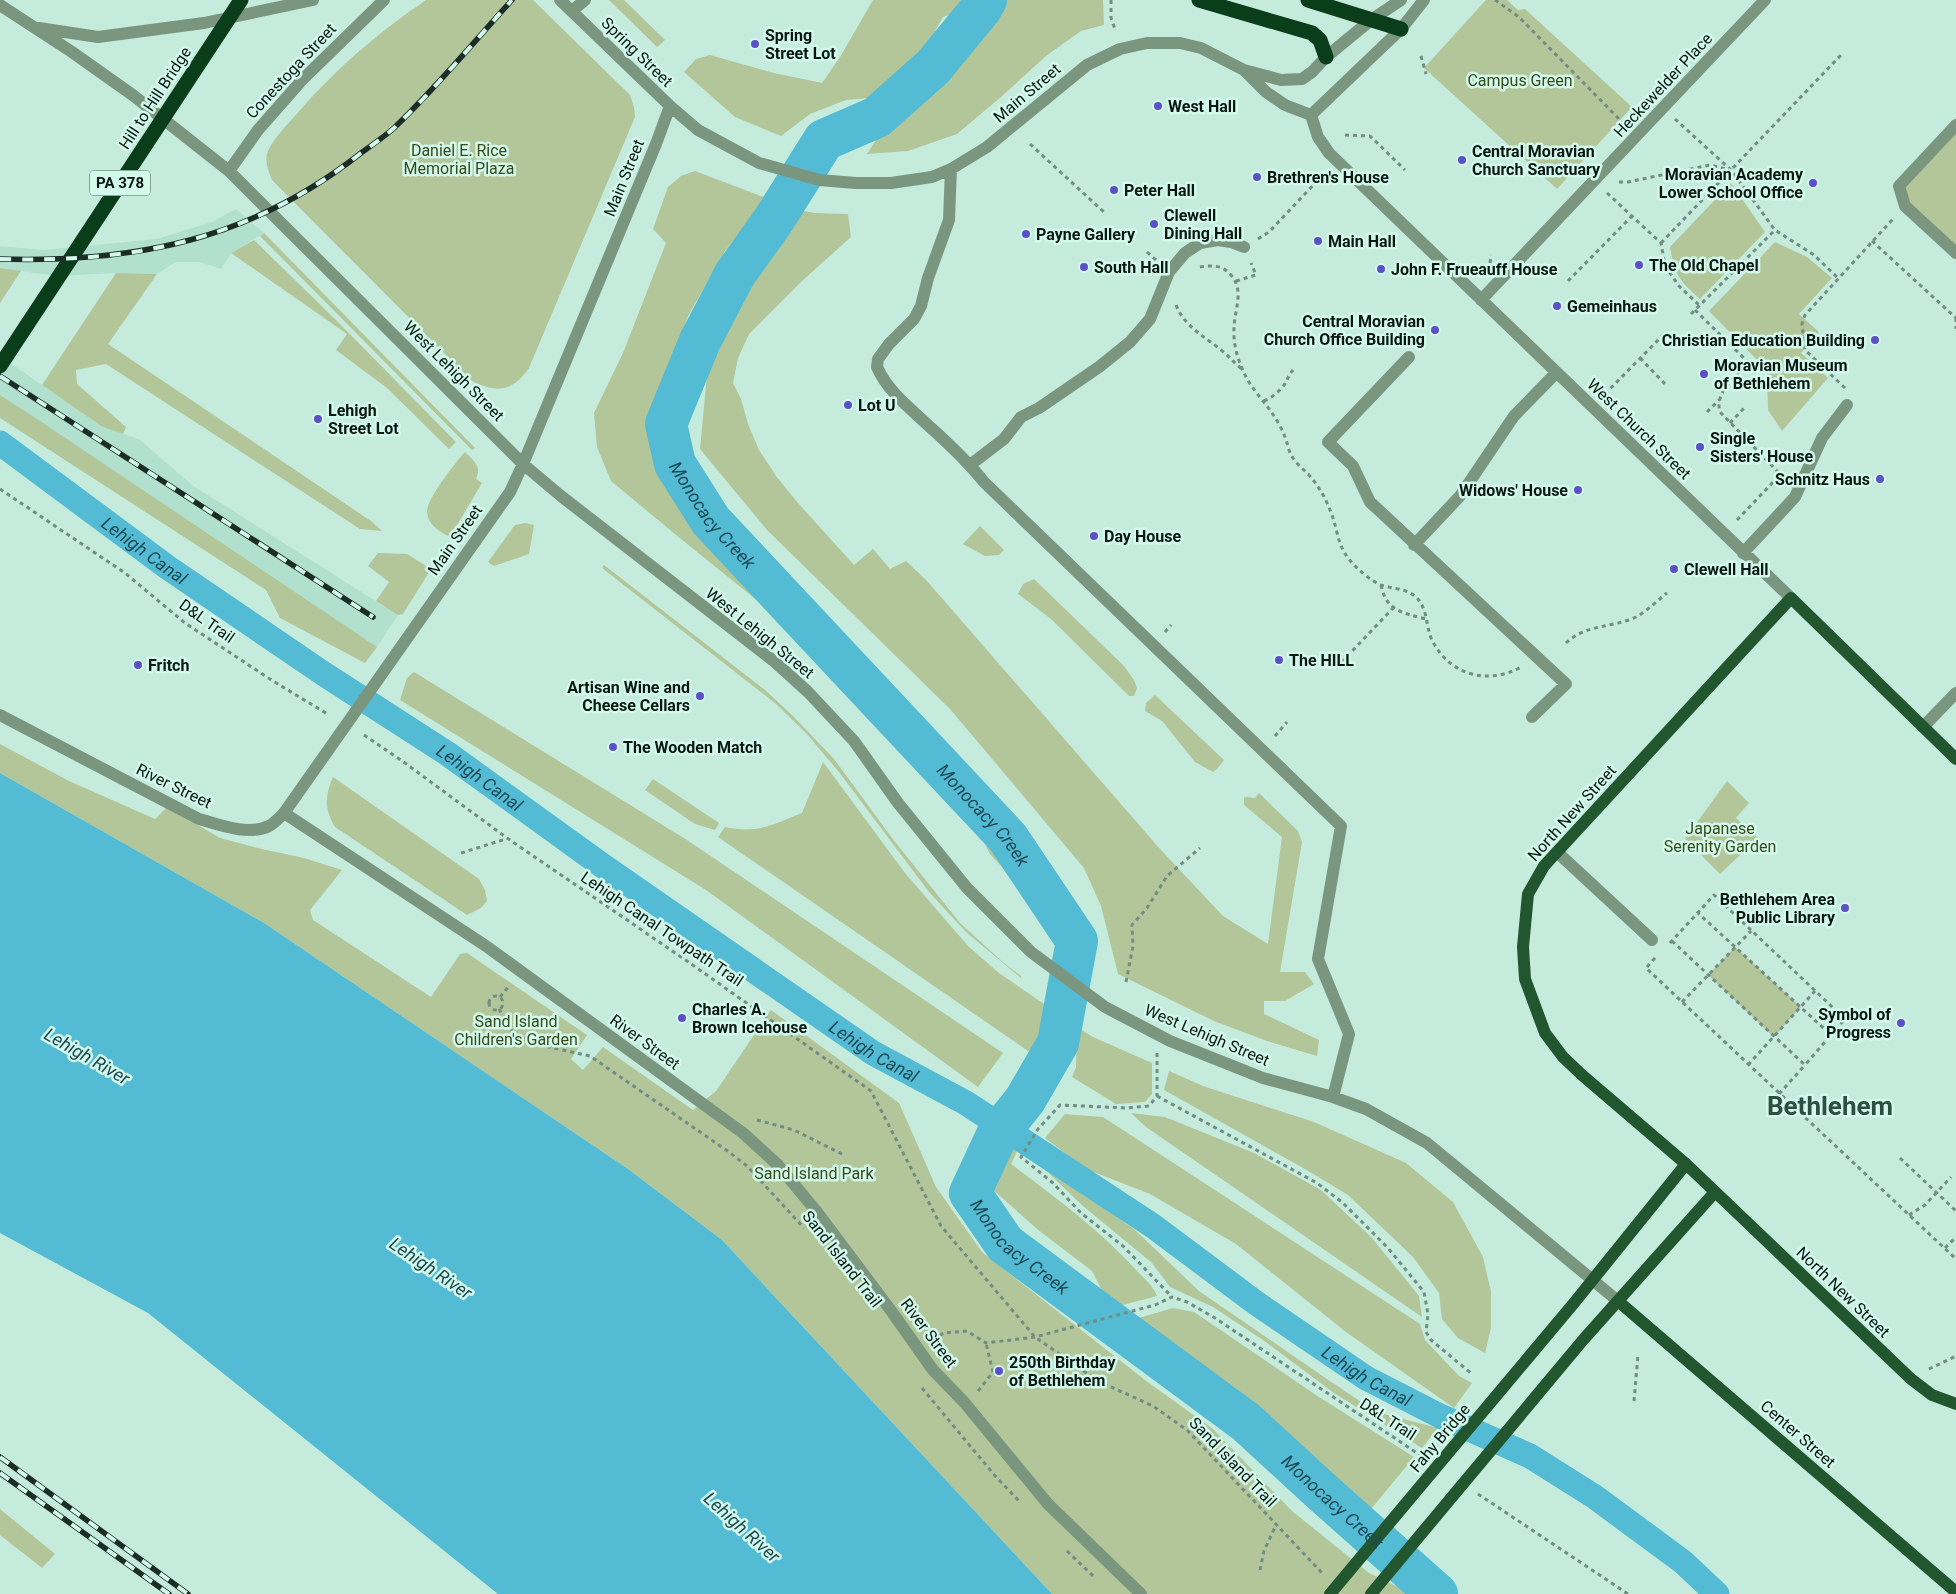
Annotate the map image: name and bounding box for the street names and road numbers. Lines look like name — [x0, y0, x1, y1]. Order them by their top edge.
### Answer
street label: Spring Street — [597, 13, 677, 91]
street label: Conestoga Street — [242, 19, 340, 123]
street label: Heckewelder Place — [1610, 29, 1716, 141]
street label: Hill to Hill Bridge — [115, 43, 195, 153]
street label: Main Street — [990, 60, 1064, 126]
street label: Main Street — [600, 137, 648, 219]
road number: PA 378 — [90, 170, 150, 196]
street label: West Lehigh Street — [400, 317, 508, 425]
street label: West Church Street — [1583, 375, 1695, 483]
street label: Main Street — [424, 501, 486, 579]
street label: West Lehigh Street — [702, 584, 818, 682]
street label: D&L Trail — [176, 595, 238, 647]
street label: River Street — [133, 760, 215, 812]
street label: North New Street — [1524, 761, 1620, 865]
street label: Lehigh Canal Towpath Trail — [577, 868, 747, 990]
street label: West Lehigh Street — [1142, 1000, 1272, 1070]
street label: River Street — [606, 1010, 684, 1074]
street label: Sand Island Trail — [798, 1207, 886, 1311]
street label: North New Street — [1792, 1243, 1894, 1341]
street label: River Street — [897, 1295, 961, 1371]
street label: D&L Trail — [1356, 1394, 1420, 1444]
street label: Center Street — [1757, 1396, 1839, 1472]
street label: Fahy Bridge — [1406, 1400, 1474, 1476]
street label: Sand Island Trail — [1185, 1413, 1281, 1511]

